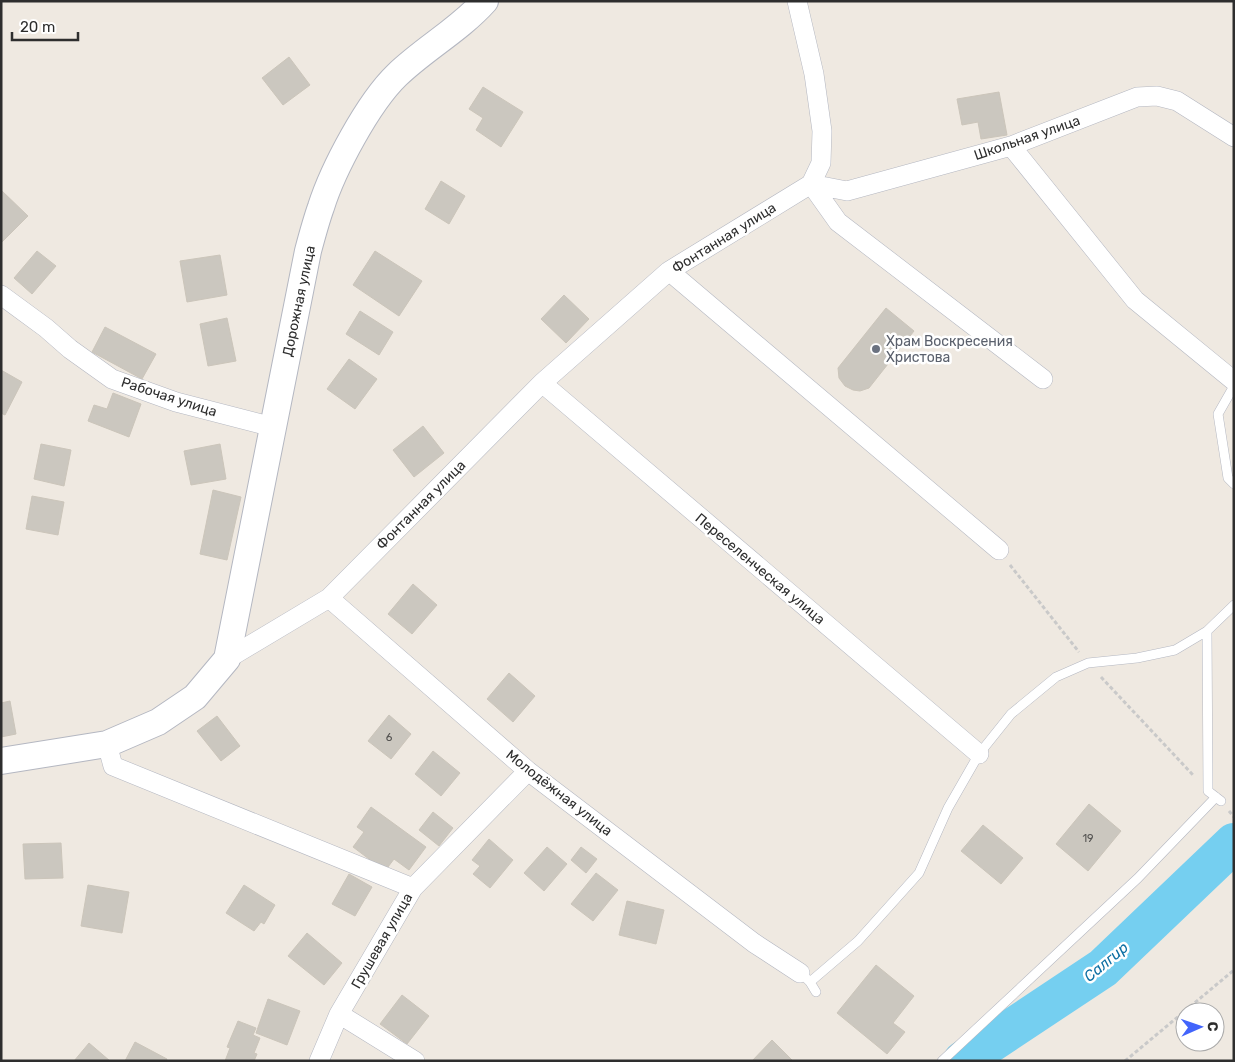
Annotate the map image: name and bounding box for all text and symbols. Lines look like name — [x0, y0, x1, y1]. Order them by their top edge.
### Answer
scale bar — [12, 10, 79, 42]
text: 20 m — [20, 18, 55, 36]
street label: Школьная улица — [972, 112, 1082, 164]
street label: Фонтанная улица — [669, 199, 779, 277]
street label: Дорожная улица — [279, 244, 319, 358]
place label: Храм Воскресения Христова — [886, 333, 1013, 366]
marker: Храм Воскресения Христова — [870, 343, 882, 355]
street label: Рабочая улица — [119, 374, 219, 420]
street label: Фонтанная улица — [373, 457, 469, 553]
street label: Переселенческая улица — [692, 510, 828, 628]
house number: 6 — [386, 731, 393, 744]
street label: Молодёжная улица — [502, 746, 616, 840]
house number: 19 — [1082, 832, 1094, 845]
street label: Грушевая улица — [348, 890, 416, 992]
water label: Салгир — [1080, 938, 1132, 986]
north arrow — [1175, 1002, 1225, 1052]
text: С — [1204, 1021, 1221, 1032]

